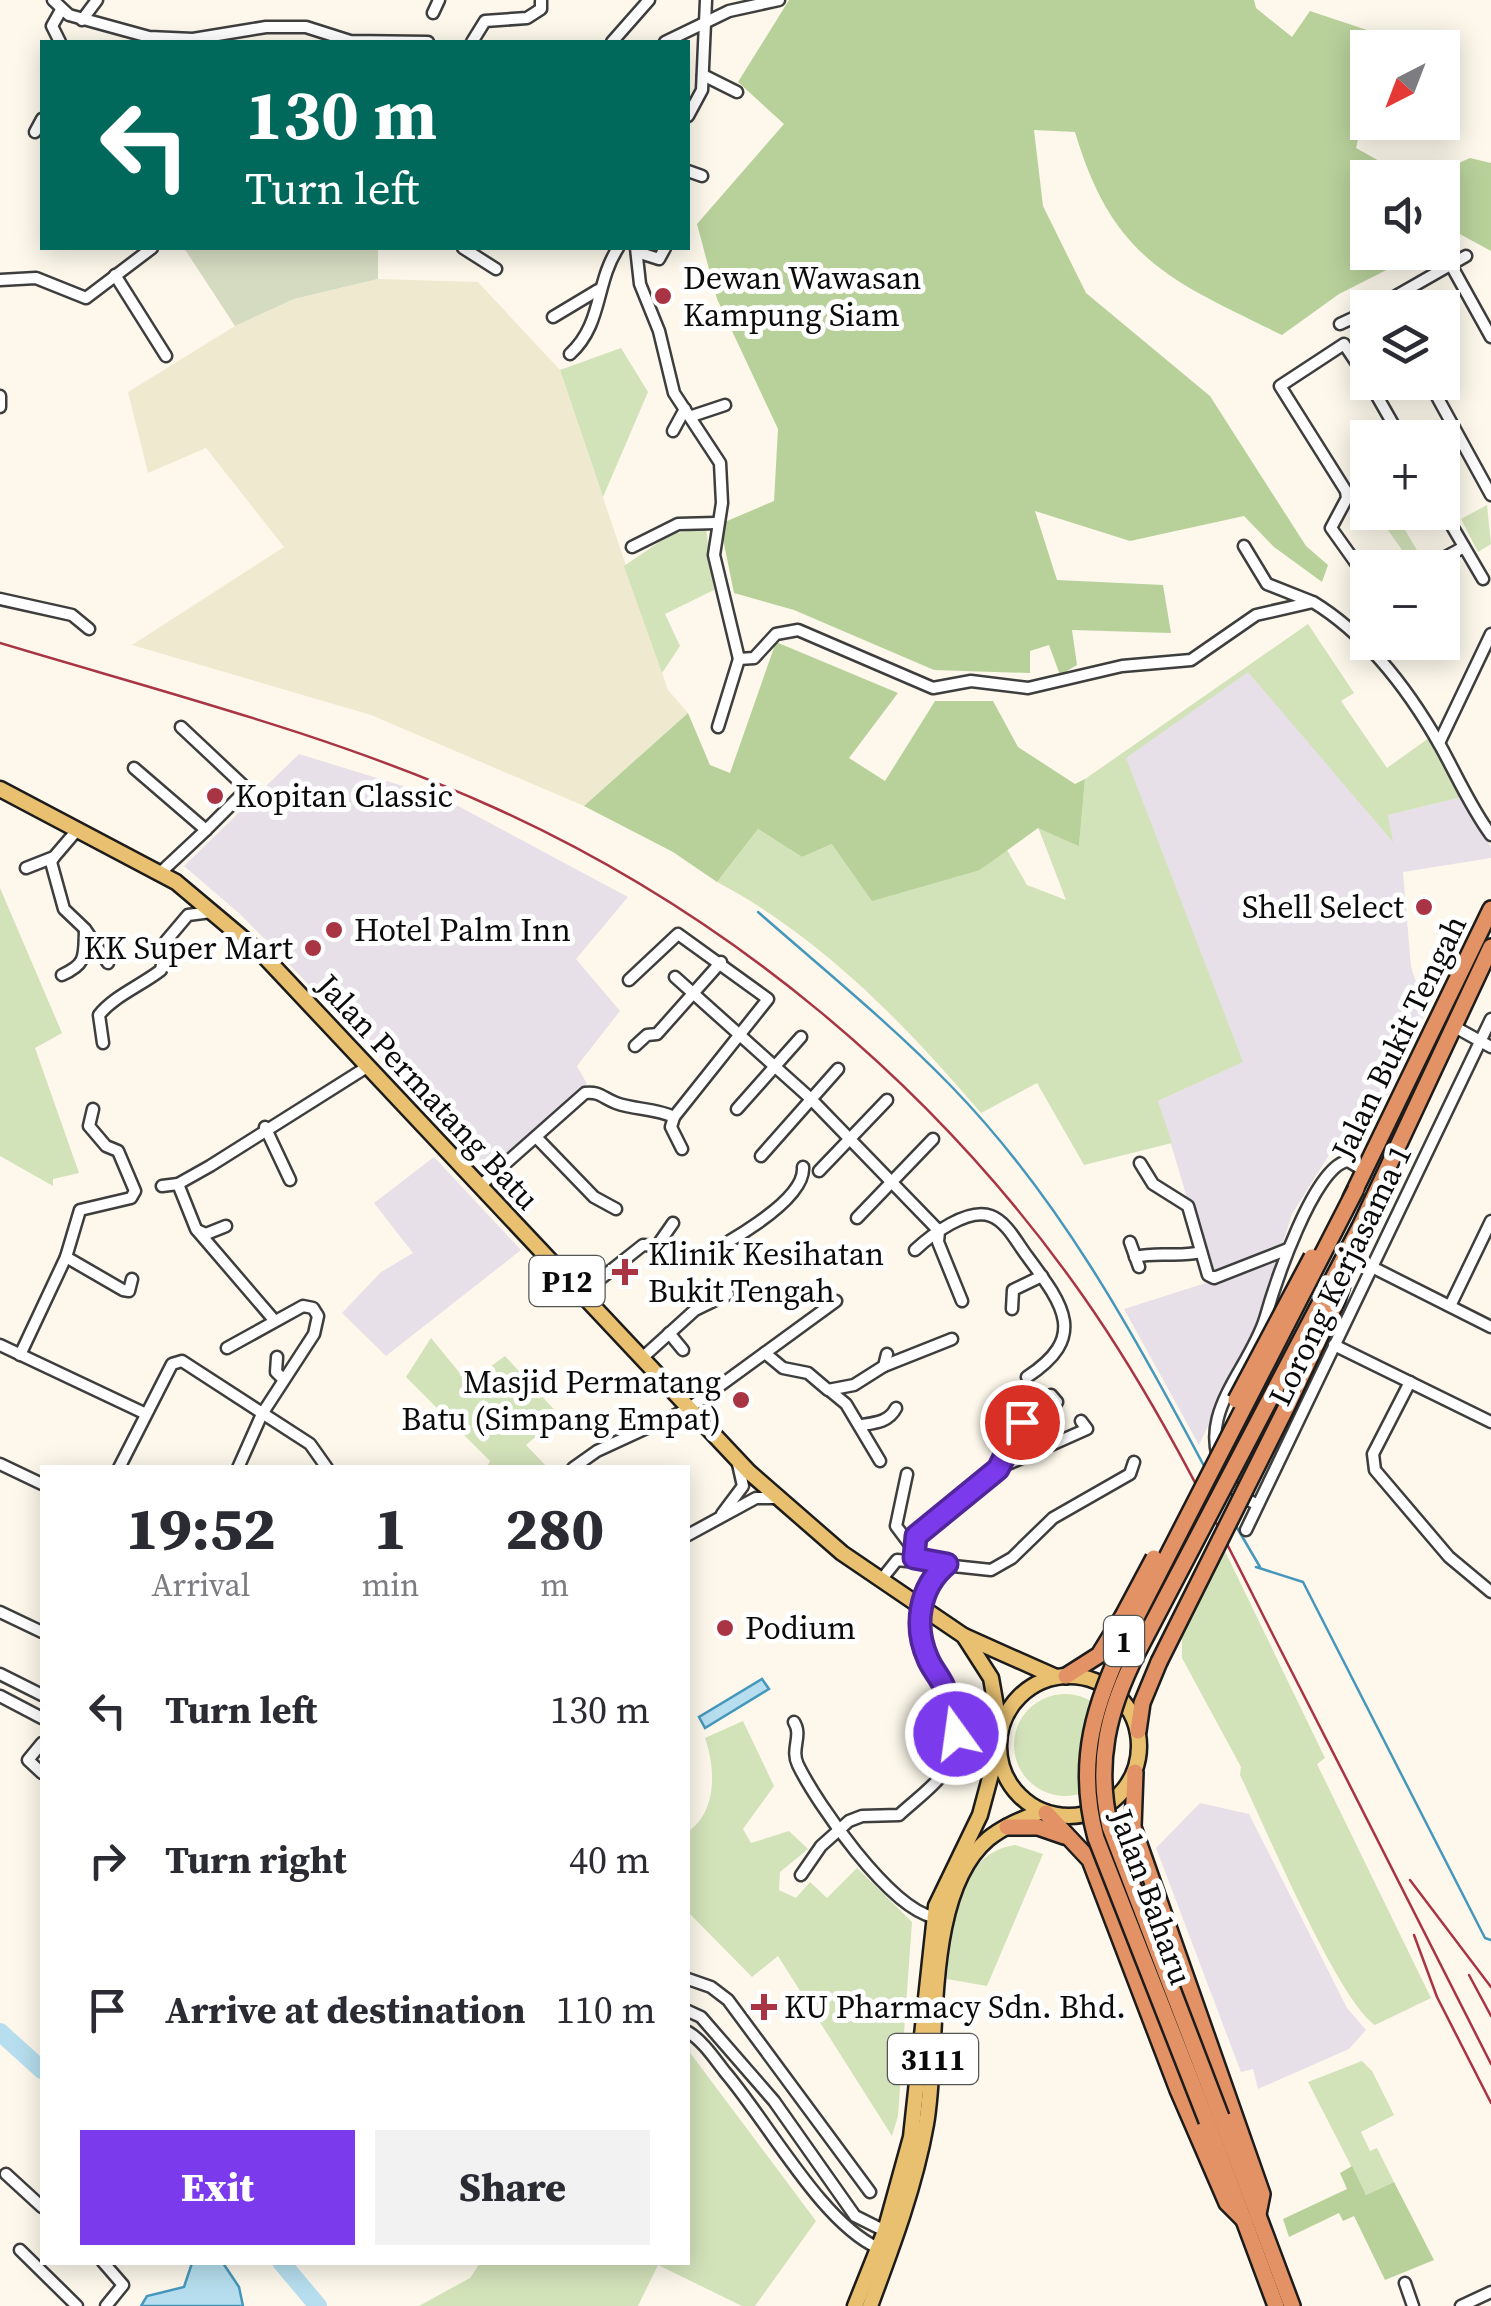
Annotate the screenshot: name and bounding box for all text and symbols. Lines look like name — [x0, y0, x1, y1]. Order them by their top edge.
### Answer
north arrow — [1350, 30, 1460, 140]
map controls — [1350, 30, 1460, 660]
text: 130 m — [245, 66, 437, 162]
icon: left — [80, 80, 210, 210]
text: Turn left — [245, 157, 419, 219]
button: sound — [1350, 160, 1460, 270]
place label: Dewan Wawasan Kampung Siam — [683, 256, 922, 337]
marker: Dewan Wawasan Kampung Siam — [652, 285, 674, 307]
button: layers — [1350, 290, 1460, 400]
button: + — [1350, 420, 1460, 530]
button: − — [1350, 550, 1460, 660]
place label: Kopitan Classic — [235, 774, 453, 818]
marker: Kopitan Classic — [204, 785, 226, 807]
place label: Shell Select — [1242, 885, 1405, 929]
marker: Shell Select — [1413, 896, 1435, 918]
place label: Hotel Palm Inn — [354, 908, 571, 952]
street label: Jalan Bukit Tengah — [1320, 908, 1477, 1167]
marker: Hotel Palm Inn — [323, 919, 345, 941]
place label: KK Super Mart — [84, 926, 294, 970]
marker: KK Super Mart — [302, 937, 324, 959]
street label: Jalan Permatang Batu — [306, 964, 549, 1220]
street label: Lorong Kerjasama 1 — [1258, 1137, 1422, 1413]
place label: Klinik Kesihatan Bukit Tengah — [648, 1232, 884, 1313]
road number: P12 — [530, 1256, 604, 1306]
marker: Klinik Kesihatan Bukit Tengah — [612, 1259, 638, 1285]
place label: Masjid Permatang Batu (Simpang Empat) — [401, 1360, 721, 1441]
pin — [980, 1380, 1065, 1465]
marker: Masjid Permatang Batu (Simpang Empat) — [730, 1389, 752, 1411]
icon: arrive — [995, 1395, 1050, 1450]
text: 19:52 — [126, 1487, 276, 1569]
text: 1 — [374, 1487, 407, 1569]
text: 280 — [505, 1487, 604, 1569]
text: Arrival — [151, 1563, 250, 1607]
text: min — [362, 1563, 419, 1607]
text: m — [540, 1563, 569, 1607]
place label: Podium — [745, 1606, 856, 1650]
road number: 1 — [1104, 1616, 1144, 1666]
marker: Podium — [714, 1617, 736, 1639]
position arrow — [904, 1682, 1008, 1786]
icon: left — [80, 1683, 135, 1738]
text: Turn left — [165, 1684, 317, 1736]
text: 130 m — [550, 1684, 650, 1736]
street label: Jalan Baharu — [1099, 1802, 1203, 1991]
icon: right — [80, 1833, 135, 1888]
text: Turn right — [165, 1834, 347, 1886]
text: 40 m — [569, 1834, 650, 1886]
icon: arrive — [80, 1983, 135, 2038]
text: Arrive at destination — [165, 1984, 526, 2036]
text: 110 m — [556, 1984, 656, 2036]
place label: KU Pharmacy Sdn. Bhd. — [784, 1985, 1126, 2029]
marker: KU Pharmacy Sdn. Bhd. — [753, 1996, 775, 2018]
road number: 3111 — [888, 2034, 978, 2084]
button: Exit — [80, 2130, 355, 2245]
button: Share — [375, 2130, 650, 2245]

